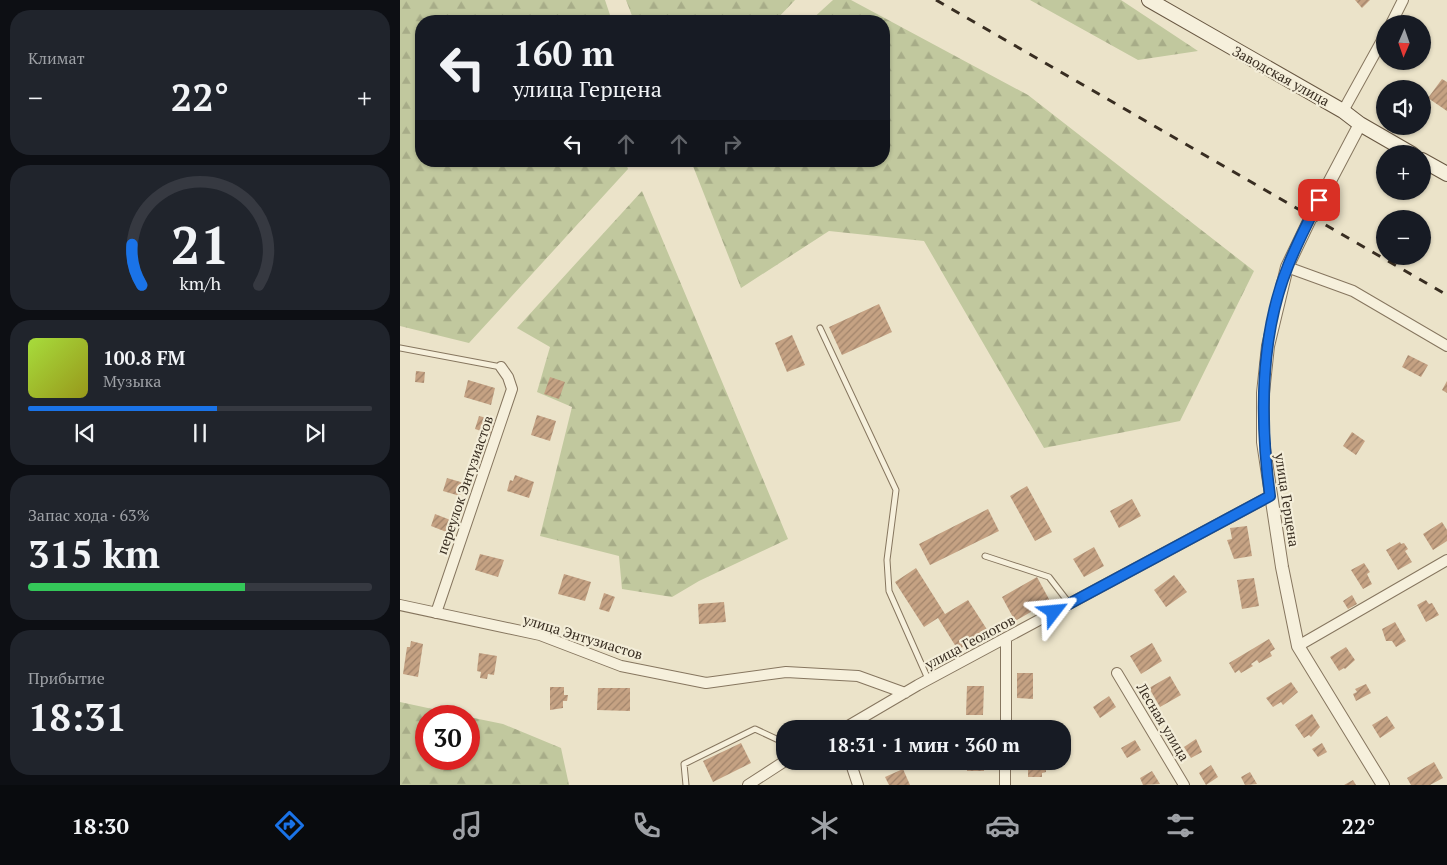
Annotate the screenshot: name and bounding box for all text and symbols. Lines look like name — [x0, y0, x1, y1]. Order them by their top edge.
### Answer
north arrow — [1376, 15, 1431, 70]
map controls — [1376, 15, 1431, 265]
text: 160 m — [513, 30, 614, 76]
icon: left — [430, 35, 495, 100]
street label: Заводская улица — [1229, 41, 1333, 110]
text: Климат — [28, 47, 85, 69]
text: 22° — [171, 72, 229, 122]
text: улица Герцена — [513, 74, 662, 103]
text: − — [28, 79, 43, 116]
text: + — [357, 79, 372, 116]
button: sound — [1376, 80, 1431, 135]
icon: left — [559, 130, 587, 158]
icon: ahead — [612, 130, 640, 158]
icon: ahead — [665, 130, 693, 158]
icon: right — [718, 130, 746, 158]
button: + — [1376, 145, 1431, 200]
pin — [1298, 179, 1340, 221]
icon: arrive — [1305, 186, 1333, 214]
text: 21 — [171, 210, 229, 279]
button: − — [1376, 210, 1431, 265]
text: km/h — [179, 271, 221, 295]
text: 100.8 FM — [103, 345, 185, 370]
text: Музыка — [103, 370, 161, 392]
street label: переулок Энтузиастов — [432, 413, 497, 557]
icon: previous — [71, 419, 99, 447]
icon: pause — [186, 419, 214, 447]
icon: next — [301, 419, 329, 447]
street label: улица Герцена — [1271, 451, 1304, 548]
text: Запас хода · 63% — [28, 504, 150, 526]
text: 315 km — [28, 529, 160, 579]
position arrow — [1027, 585, 1079, 637]
street label: улица Энтузиастов — [520, 609, 645, 664]
street label: улица Геологов — [921, 610, 1018, 674]
text: Прибытие — [28, 667, 105, 689]
street label: Лесная улица — [1132, 678, 1194, 764]
text: 18:31 — [28, 692, 127, 742]
speed limit sign: 30 — [415, 705, 480, 770]
text: 18:31 · 1 мин · 360 m — [827, 732, 1020, 757]
icon: directions — [272, 808, 307, 843]
icon: music — [450, 808, 485, 843]
icon: phone — [629, 808, 664, 843]
icon: climate — [807, 808, 842, 843]
icon: car — [985, 808, 1020, 843]
icon: filters — [1163, 808, 1198, 843]
text: 18:30 — [72, 811, 129, 840]
text: 22° — [1341, 811, 1375, 840]

